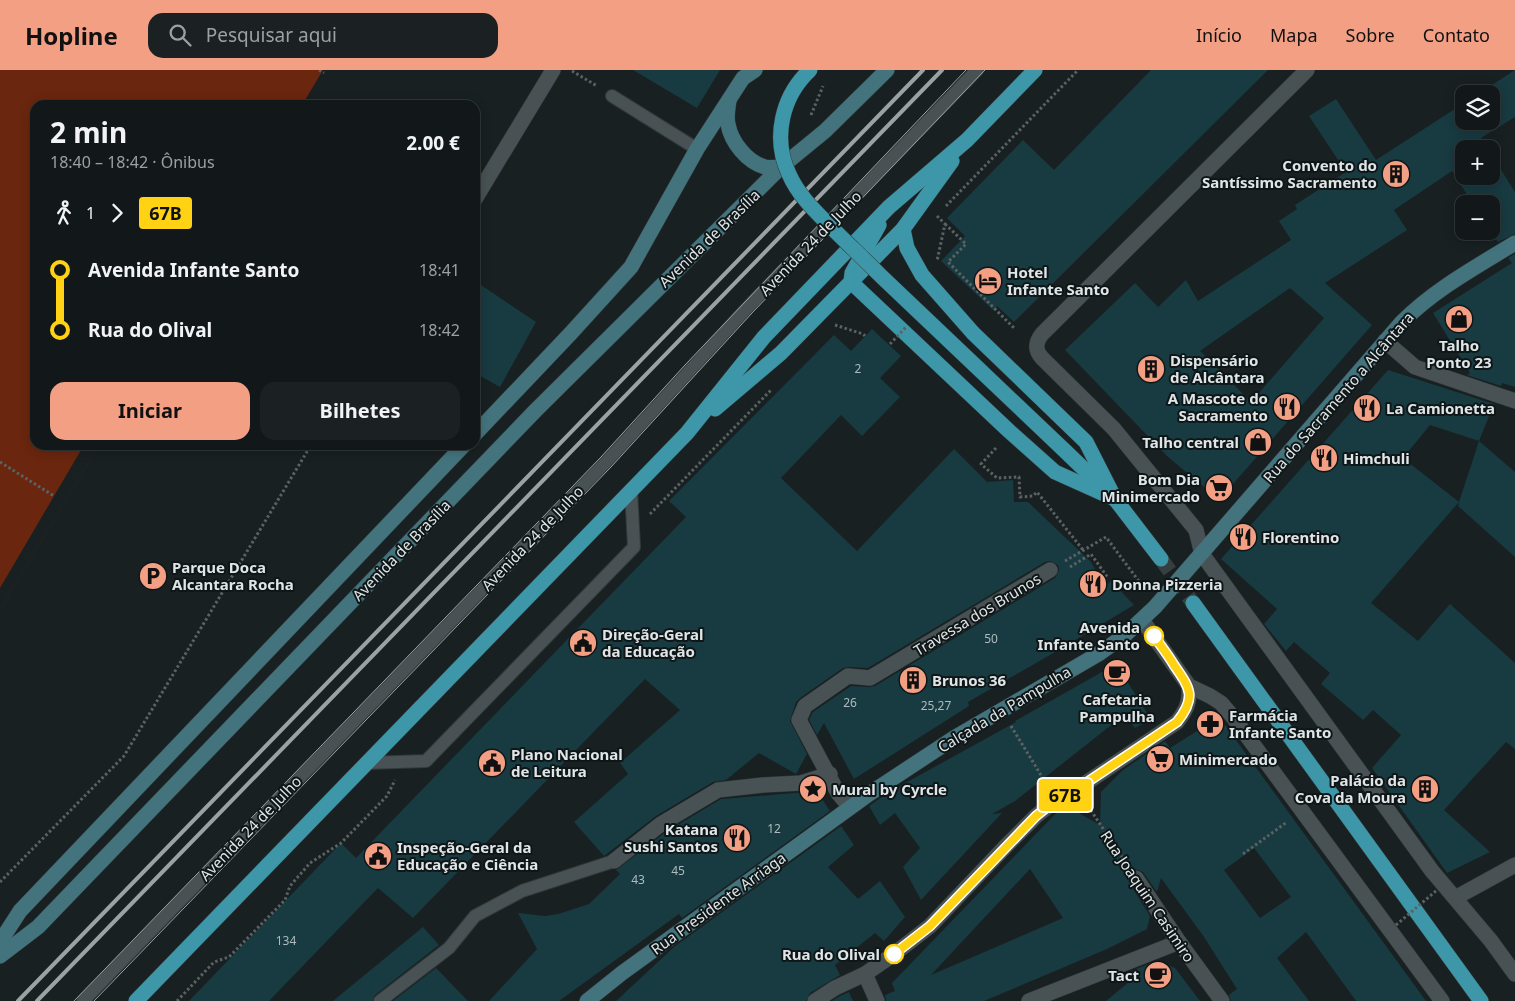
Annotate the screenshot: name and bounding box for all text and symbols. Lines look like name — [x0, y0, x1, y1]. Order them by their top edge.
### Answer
search box — [148, 13, 498, 58]
text: Hopline — [25, 19, 118, 52]
icon: search — [166, 21, 194, 49]
text: Pesquisar aqui — [206, 22, 337, 48]
text: Início — [1196, 23, 1242, 47]
text: Mapa — [1270, 23, 1318, 47]
text: Sobre — [1346, 23, 1395, 47]
text: Contato — [1423, 23, 1490, 47]
map controls — [1455, 85, 1500, 240]
button: layers — [1455, 85, 1500, 130]
text: 2 min — [50, 113, 127, 151]
text: 2.00 € — [406, 130, 460, 156]
button: + — [1455, 140, 1500, 185]
text: 18:40 – 18:42 · Ônibus — [50, 151, 215, 173]
place label: Convento do Santíssimo Sacramento — [1202, 155, 1377, 192]
building icon: Convento do Santíssimo Sacramento — [1381, 159, 1411, 189]
street label: Avenida de Brasília — [654, 185, 764, 291]
street label: Avenida 24 de Julho — [755, 186, 865, 300]
button: − — [1455, 195, 1500, 240]
icon: walk — [50, 199, 78, 227]
icon: forward — [103, 199, 131, 227]
text: 67B — [149, 201, 182, 225]
text: 1 — [86, 202, 95, 224]
text: Avenida Infante Santo — [88, 257, 299, 283]
text: 18:41 — [419, 259, 460, 281]
place label: Hotel Infante Santo — [1007, 262, 1109, 299]
hotel icon: Hotel Infante Santo — [973, 266, 1003, 296]
shop icon: Talho Ponto 23 — [1444, 304, 1474, 334]
street label: Rua do Sacramento a Alcântara — [1258, 307, 1418, 487]
text: Rua do Olival — [88, 317, 212, 343]
text: 18:42 — [419, 319, 460, 341]
place label: Talho Ponto 23 — [1426, 335, 1492, 372]
place label: Dispensário de Alcântara — [1170, 350, 1265, 387]
building icon: Dispensário de Alcântara — [1136, 354, 1166, 384]
house number: 2 — [855, 360, 862, 377]
button: Iniciar — [50, 382, 250, 440]
button: Bilhetes — [260, 382, 460, 440]
place label: A Mascote do Sacramento — [1168, 388, 1268, 425]
restaurant icon: A Mascote do Sacramento — [1272, 392, 1302, 422]
restaurant icon: La Camionetta — [1352, 393, 1382, 423]
place label: La Camionetta — [1386, 398, 1495, 418]
shop icon: Talho central — [1243, 427, 1273, 457]
place label: Talho central — [1142, 432, 1239, 452]
restaurant icon: Himchuli — [1309, 443, 1339, 473]
place label: Himchuli — [1343, 448, 1410, 468]
place label: Bom Dia Minimercado — [1102, 469, 1200, 506]
supermarket icon: Bom Dia Minimercado — [1204, 473, 1234, 503]
street label: Avenida 24 de Julho — [477, 481, 587, 595]
street label: Avenida de Brasília — [348, 495, 454, 605]
restaurant icon: Florentino — [1228, 522, 1258, 552]
place label: Florentino — [1262, 527, 1339, 547]
place label: Parque Doca Alcantara Rocha — [172, 557, 294, 594]
parking icon: Parque Doca Alcantara Rocha — [138, 561, 168, 591]
street label: Travessa dos Brunos — [910, 568, 1044, 660]
restaurant icon: Donna Pizzeria — [1078, 569, 1108, 599]
place label: Donna Pizzeria — [1112, 574, 1222, 594]
place label: Avenida Infante Santo — [1038, 617, 1140, 654]
place label: Direção-Geral da Educação — [602, 624, 703, 661]
marker: Avenida Infante Santo — [1144, 626, 1164, 646]
public building icon: Direção-Geral da Educação — [568, 628, 598, 658]
house number: 50 — [984, 630, 998, 647]
cafe icon: Cafetaria Pampulha — [1102, 658, 1132, 688]
street label: Calçada da Pampulha — [934, 661, 1074, 757]
building icon: Brunos 36 — [898, 665, 928, 695]
place label: Brunos 36 — [932, 670, 1007, 690]
place label: Cafetaria Pampulha — [1079, 689, 1155, 726]
house number: 26 — [843, 694, 857, 711]
house number: 25,27 — [921, 697, 951, 714]
place label: Farmácia Infante Santo — [1229, 705, 1331, 742]
pharmacy icon: Farmácia Infante Santo — [1195, 709, 1225, 739]
place label: Plano Nacional de Leitura — [511, 744, 623, 781]
supermarket icon: Minimercado — [1145, 744, 1175, 774]
public building icon: Plano Nacional de Leitura — [477, 748, 507, 778]
place label: Minimercado — [1179, 749, 1277, 769]
place label: Palácio da Cova da Moura — [1295, 770, 1406, 807]
street label: Avenida 24 de Julho — [195, 771, 305, 885]
place icon: Mural by Cyrcle — [798, 774, 828, 804]
building icon: Palácio da Cova da Moura — [1410, 774, 1440, 804]
place label: Mural by Cyrcle — [832, 779, 947, 799]
line badge: 67B — [1036, 779, 1094, 811]
text: 67B — [1049, 783, 1081, 807]
place label: Katana Sushi Santos — [624, 819, 718, 856]
house number: 12 — [767, 820, 781, 837]
restaurant icon: Katana Sushi Santos — [722, 823, 752, 853]
street label: Rua Joaquim Casimiro — [1096, 826, 1200, 966]
place label: Inspeção-Geral da Educação e Ciência — [397, 837, 538, 874]
public building icon: Inspeção-Geral da Educação e Ciência — [363, 841, 393, 871]
street label: Rua Presidente Arriaga — [647, 847, 789, 959]
house number: 45 — [671, 862, 685, 879]
house number: 43 — [631, 871, 645, 888]
house number: 134 — [276, 932, 296, 949]
place label: Rua do Olival — [782, 944, 880, 964]
marker: Rua do Olival — [884, 944, 904, 964]
cafe icon: Tact — [1143, 960, 1173, 990]
place label: Tact — [1108, 965, 1139, 985]

